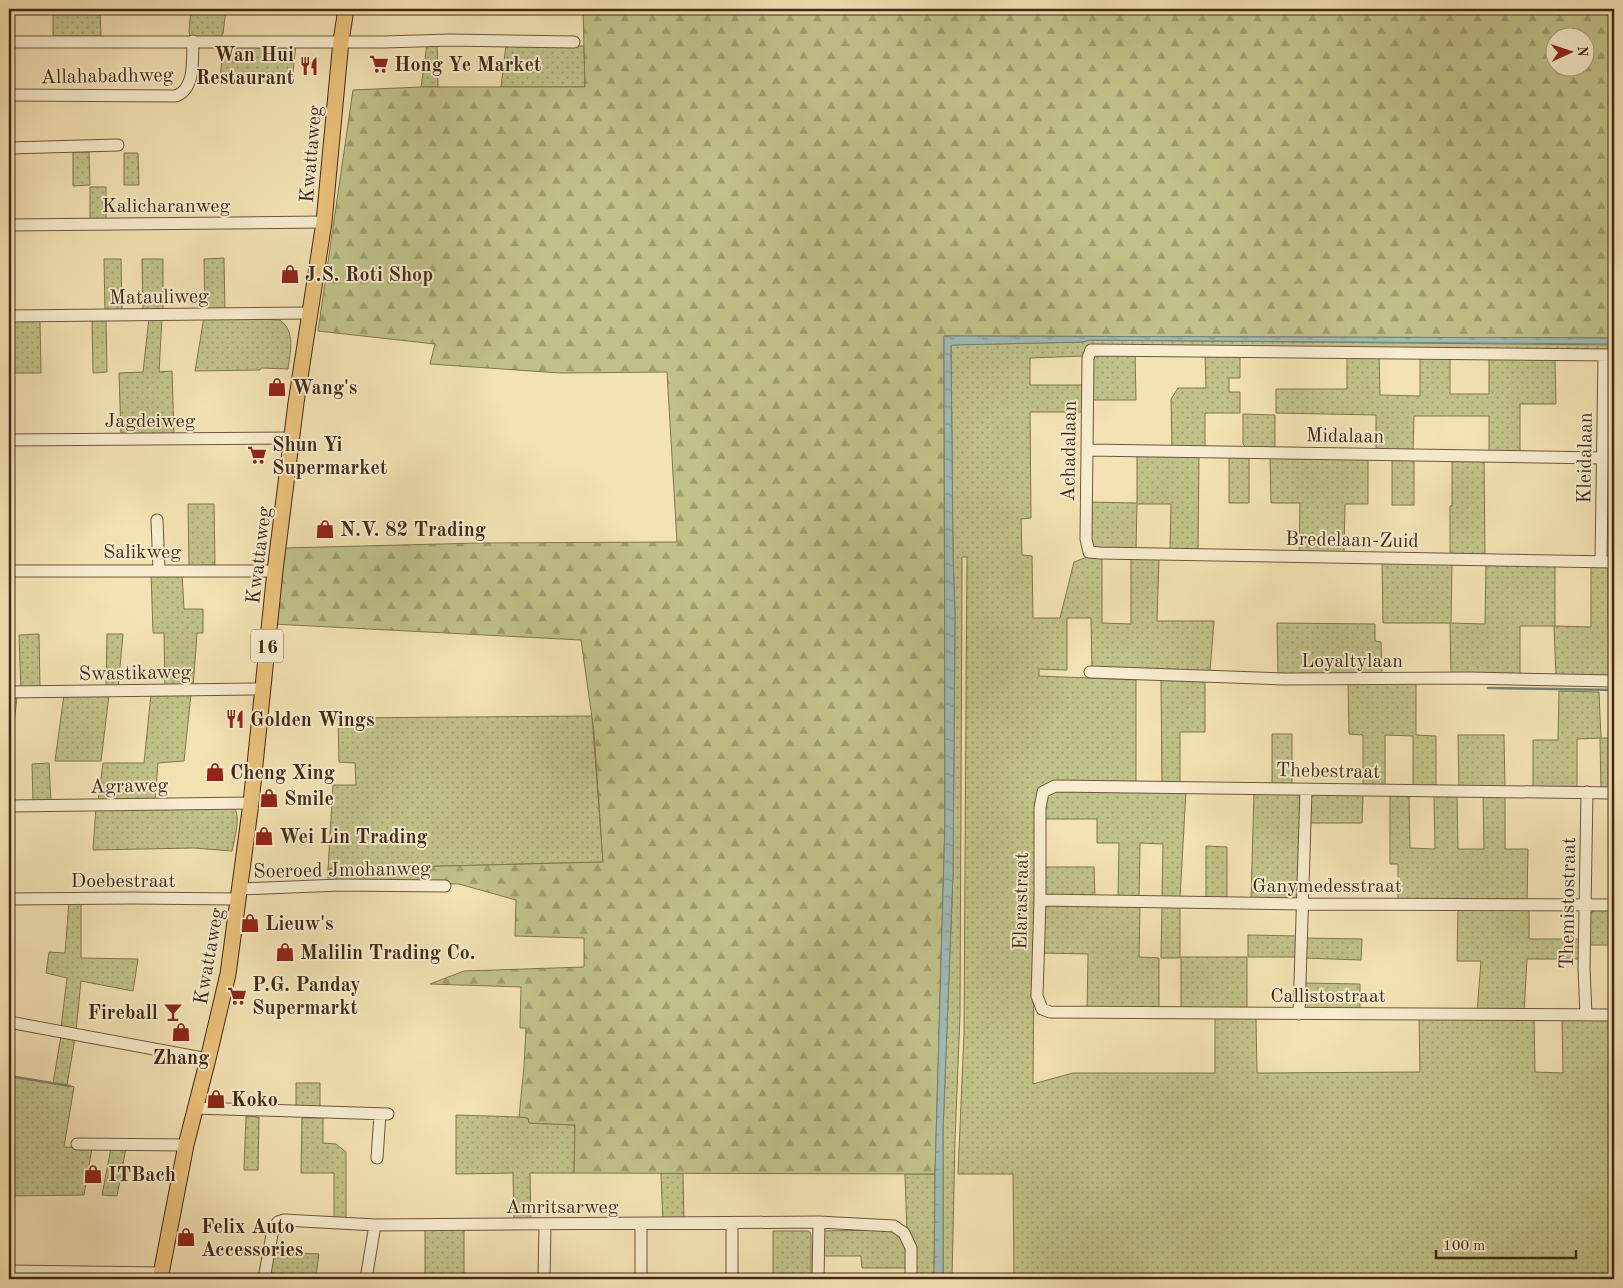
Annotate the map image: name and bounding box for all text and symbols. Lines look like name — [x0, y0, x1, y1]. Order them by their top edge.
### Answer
north arrow — [1546, 28, 1596, 78]
place label: Wan Hui Restaurant — [196, 46, 294, 89]
text: N — [1575, 46, 1589, 57]
supermarket icon: Hong Ye Market — [368, 53, 390, 75]
restaurant icon: Wan Hui Restaurant — [298, 55, 320, 77]
place label: Hong Ye Market — [394, 56, 541, 76]
street label: Allahabadhweg — [41, 66, 174, 88]
street label: Kwattaweg — [298, 104, 326, 204]
street label: Kalicharanweg — [102, 197, 231, 217]
shop icon: J.S. Roti Shop — [279, 263, 301, 285]
place label: J.S. Roti Shop — [305, 266, 433, 286]
street label: Matauliweg — [109, 287, 209, 309]
shop icon: Wang's — [266, 376, 288, 398]
place label: Wang's — [292, 379, 357, 399]
street label: Achadalaan — [1059, 400, 1081, 502]
street label: Jagdeiweg — [104, 412, 196, 432]
street label: Kleidalaan — [1575, 412, 1597, 504]
street label: Midalaan — [1306, 426, 1385, 448]
place label: Shun Yi Supermarket — [272, 436, 387, 479]
supermarket icon: Shun Yi Supermarket — [246, 444, 268, 466]
street label: Kwattaweg — [244, 505, 276, 605]
shop icon: N.V. 82 Trading — [314, 518, 336, 540]
place label: N.V. 82 Trading — [340, 521, 486, 541]
street label: Bredelaan-Zuid — [1285, 530, 1419, 552]
street label: Salikweg — [103, 543, 181, 563]
road number: 16 — [251, 630, 283, 662]
street label: Loyaltylaan — [1301, 652, 1403, 672]
street label: Swastikaweg — [79, 663, 192, 685]
restaurant icon: Golden Wings — [224, 708, 246, 730]
place label: Golden Wings — [250, 711, 375, 731]
shop icon: Cheng Xing — [204, 761, 226, 783]
street label: Thebestraat — [1276, 761, 1380, 783]
place label: Cheng Xing — [230, 764, 335, 784]
street label: Agraweg — [90, 776, 169, 798]
shop icon: Smile — [258, 787, 280, 809]
place label: Smile — [284, 790, 334, 810]
shop icon: Wei Lin Trading — [253, 825, 275, 847]
place label: Wei Lin Trading — [279, 828, 428, 848]
street label: Themistostraat — [1558, 837, 1580, 969]
street label: Elarastraat — [1011, 852, 1033, 950]
street label: Soeroed Jmohanweg — [253, 859, 431, 883]
street label: Doebestraat — [71, 872, 175, 892]
street label: Ganymedesstraat — [1252, 877, 1402, 897]
street label: Kwattaweg — [192, 906, 228, 1006]
shop icon: Lieuw's — [239, 912, 261, 934]
place label: Lieuw's — [265, 915, 334, 935]
shop icon: Malilin Trading Co. — [274, 941, 296, 963]
place label: Malilin Trading Co. — [300, 944, 475, 964]
place label: P.G. Panday Supermarkt — [252, 976, 361, 1019]
supermarket icon: P.G. Panday Supermarkt — [226, 985, 248, 1007]
street label: Callistostraat — [1270, 987, 1386, 1007]
bar icon: Fireball — [162, 1001, 184, 1023]
place label: Fireball — [88, 1004, 158, 1024]
shop icon: Zhang — [170, 1021, 192, 1043]
place label: Zhang — [153, 1049, 209, 1069]
shop icon: Koko — [205, 1088, 227, 1110]
place label: Koko — [231, 1091, 278, 1111]
shop icon: ITBach — [82, 1163, 104, 1185]
place label: ITBach — [108, 1166, 176, 1186]
street label: Amritsarweg — [505, 1198, 619, 1218]
place label: Felix Auto Accessories — [201, 1218, 303, 1261]
shop icon: Felix Auto Accessories — [175, 1226, 197, 1248]
scale bar — [1436, 1228, 1576, 1260]
text: 100 m — [1443, 1239, 1485, 1254]

